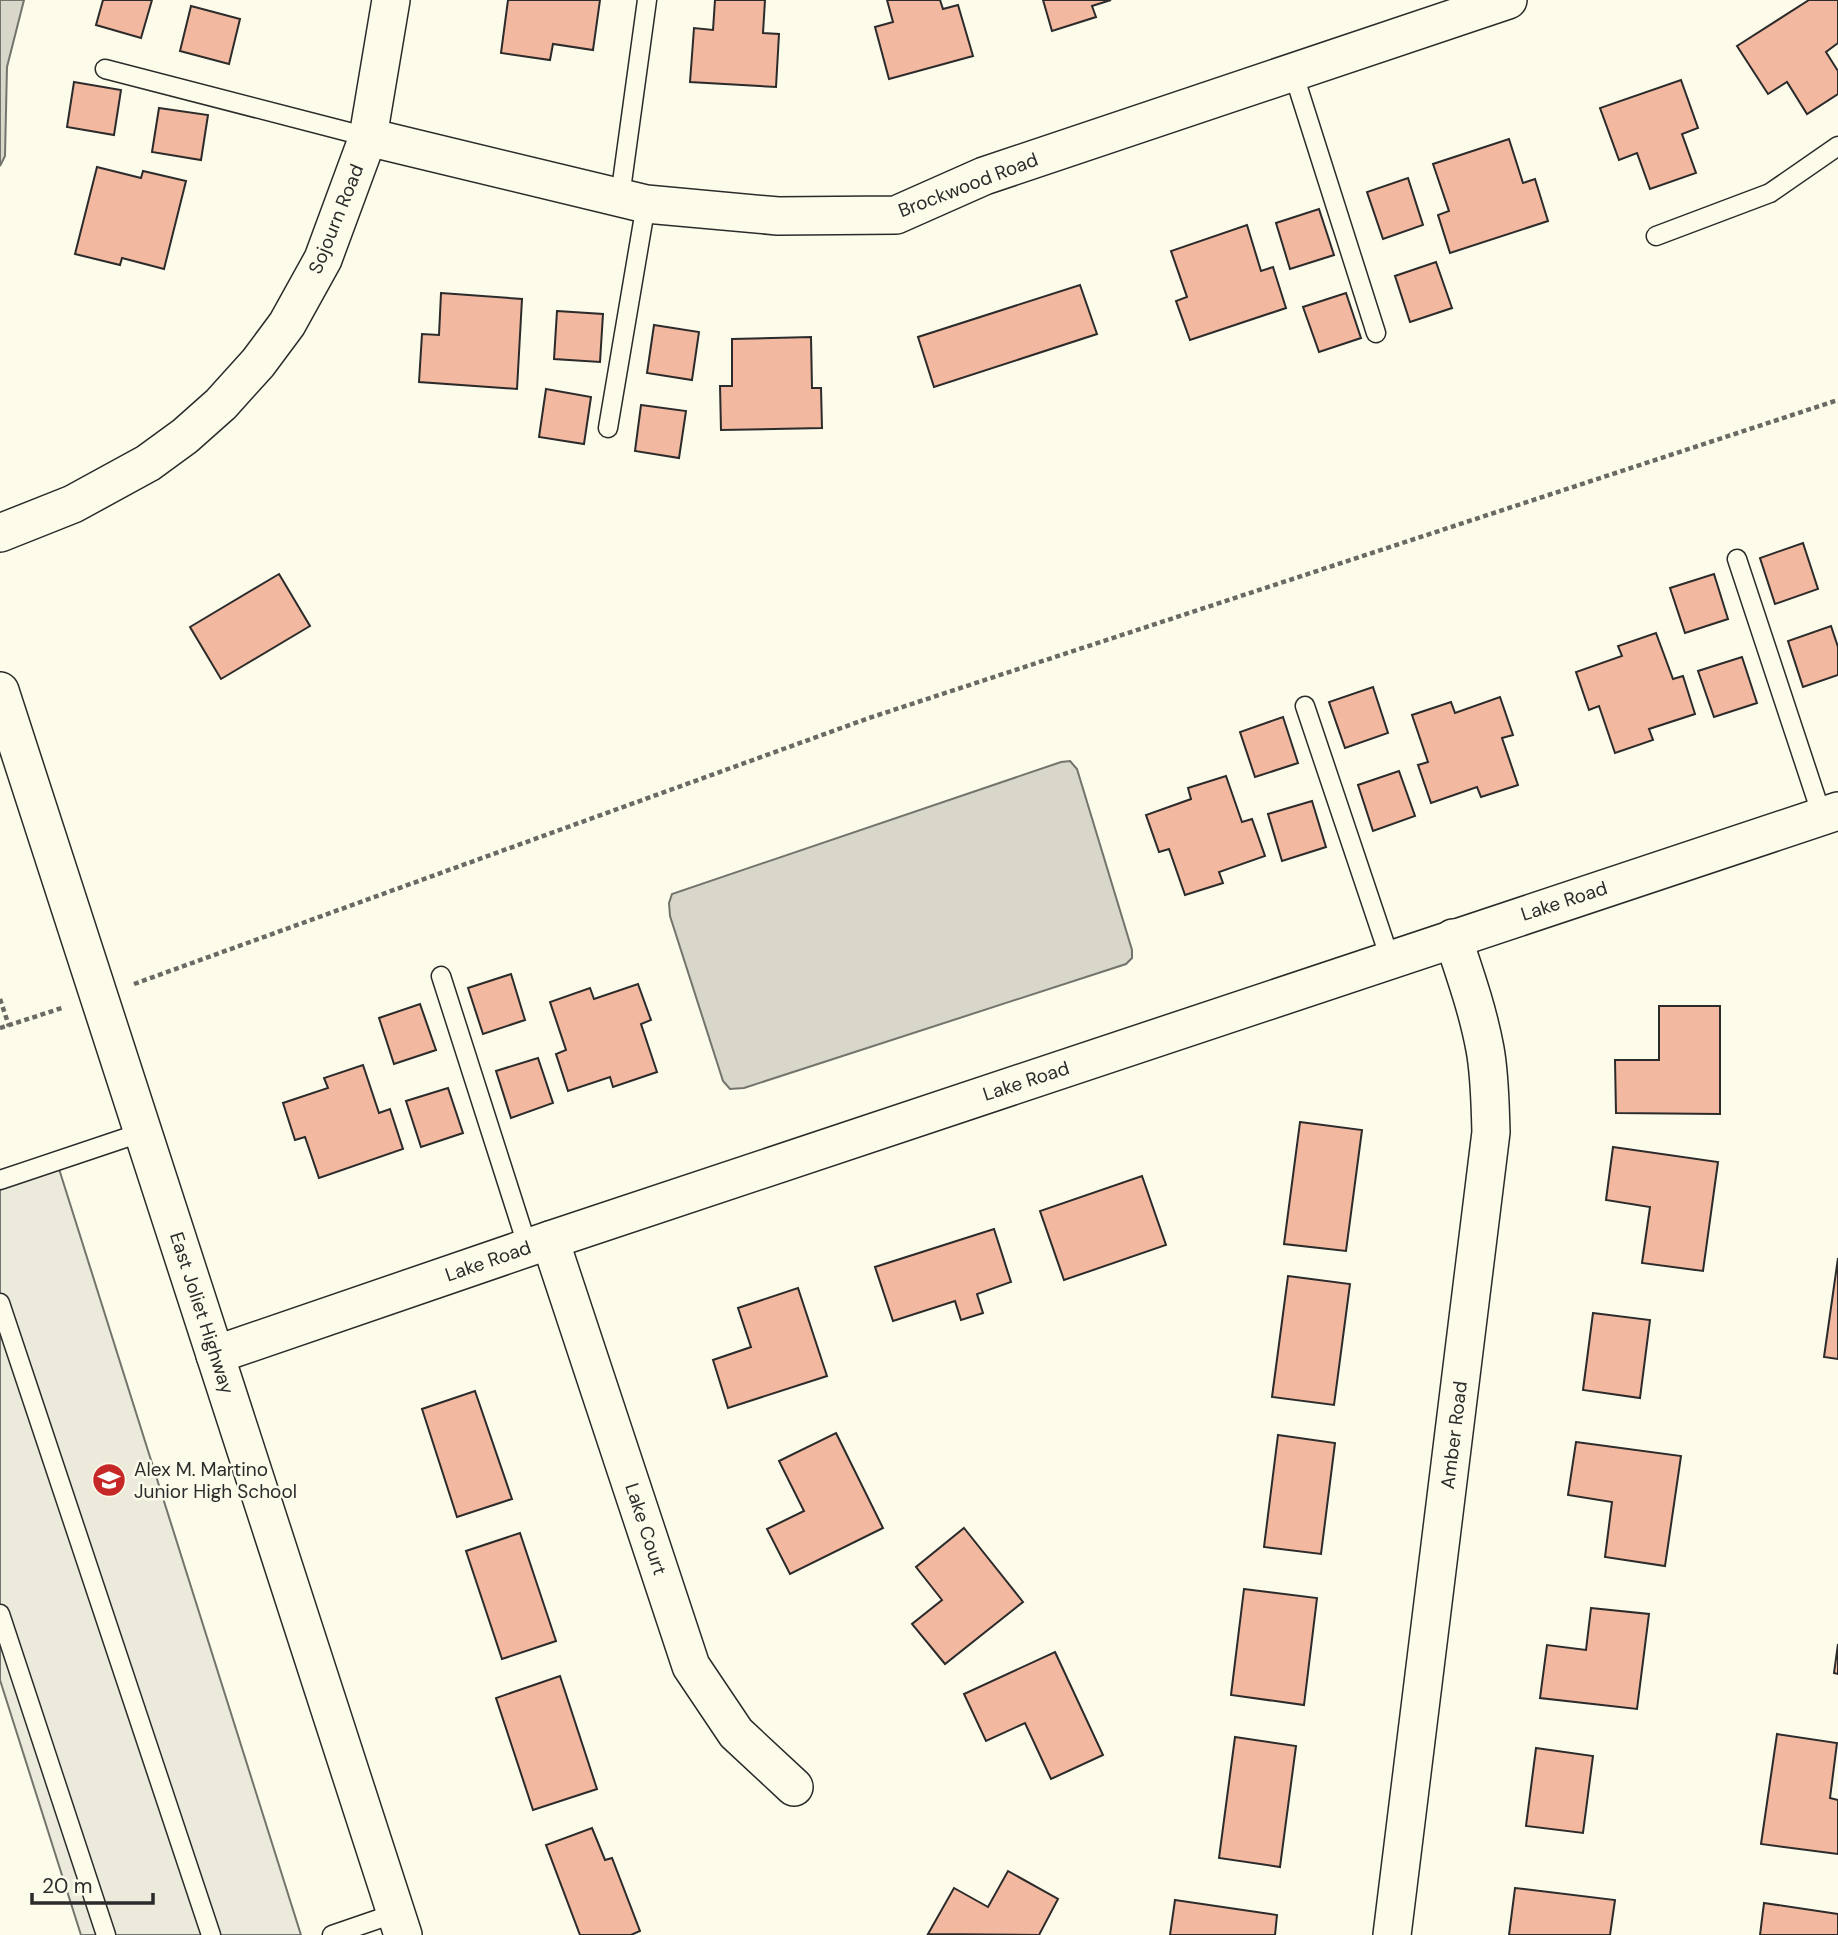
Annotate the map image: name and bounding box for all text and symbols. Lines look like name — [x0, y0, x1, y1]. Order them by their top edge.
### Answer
street label: Brockwood Road — [895, 147, 1041, 223]
street label: Sojourn Road — [303, 160, 369, 278]
street label: Lake Road — [1518, 875, 1610, 927]
street label: Lake Road — [980, 1055, 1072, 1107]
street label: East Joliet Highway — [164, 1229, 240, 1398]
street label: Lake Road — [442, 1235, 534, 1287]
street label: Amber Road — [1435, 1380, 1473, 1490]
place label: Alex M. Martino Junior High School — [134, 1457, 297, 1504]
school or university icon: Alex M. Martino Junior High School — [90, 1461, 128, 1499]
street label: Lake Court — [619, 1480, 673, 1578]
scale bar — [32, 1862, 152, 1906]
text: 20 m — [42, 1872, 93, 1900]

